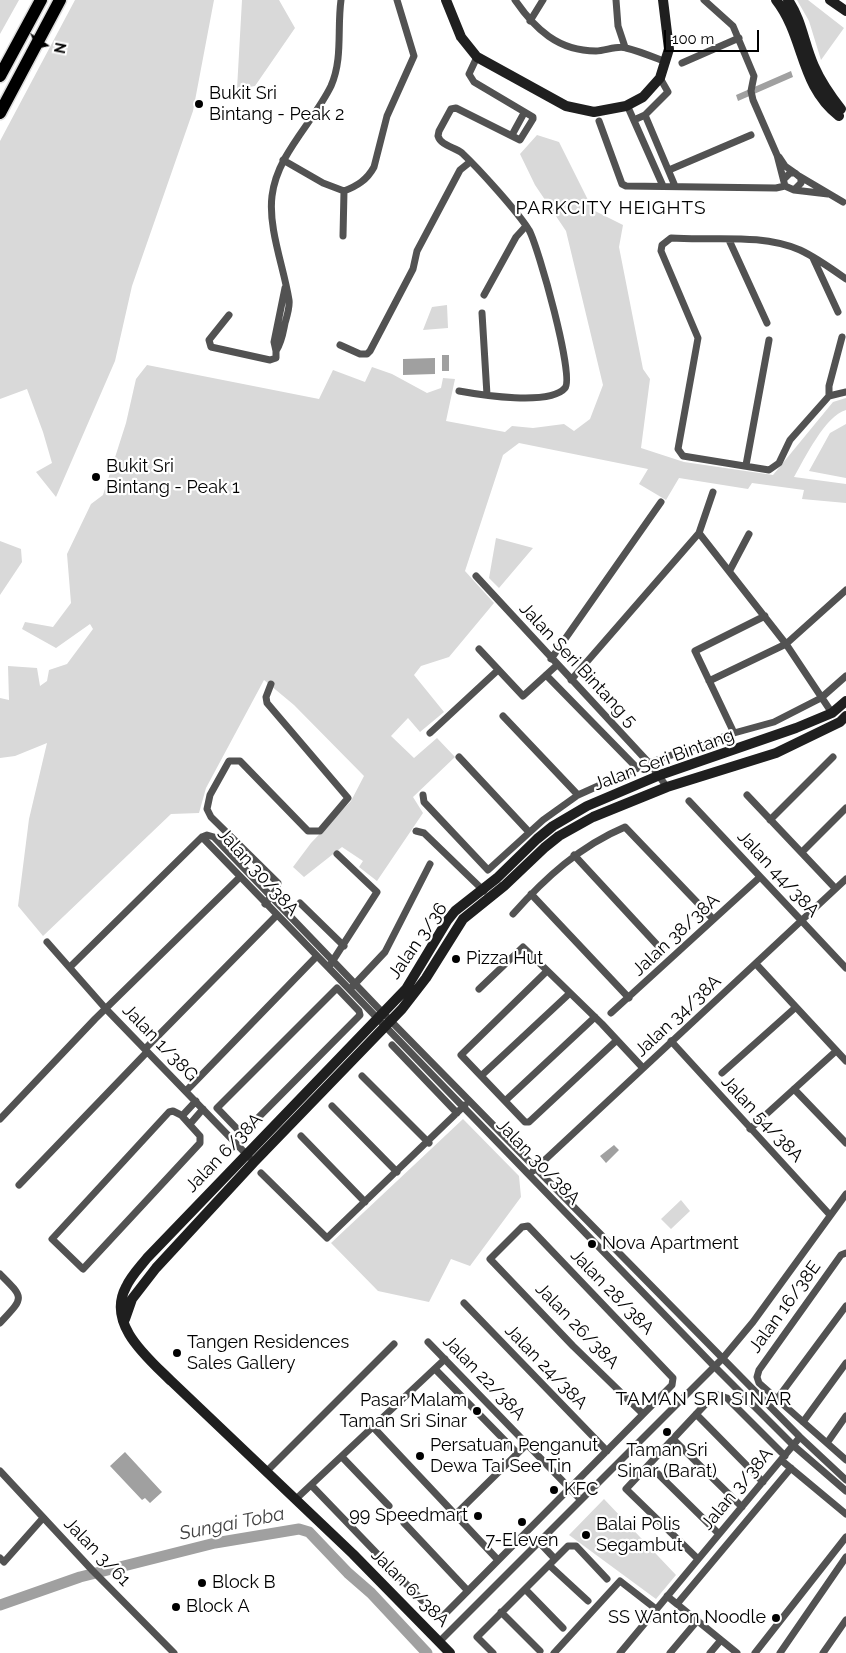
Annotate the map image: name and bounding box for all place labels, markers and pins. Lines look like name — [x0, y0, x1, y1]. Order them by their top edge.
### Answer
place label: Bukit Sri Bintang - Peak 2 — [209, 83, 344, 126]
marker: Bukit Sri Bintang - Peak 2 — [193, 98, 205, 110]
place label: Bukit Sri Bintang - Peak 1 — [106, 456, 240, 498]
marker: Bukit Sri Bintang - Peak 1 — [90, 471, 102, 483]
place label: Pizza Hut — [466, 948, 543, 970]
marker: Pizza Hut — [450, 953, 462, 965]
place label: Nova Apartment — [602, 1233, 739, 1255]
marker: Nova Apartment — [586, 1238, 598, 1250]
place label: Tangen Residences Sales Gallery — [187, 1332, 349, 1375]
marker: Tangen Residences Sales Gallery — [171, 1347, 183, 1359]
place label: Pasar Malam Taman Sri Sinar — [339, 1390, 467, 1432]
marker: Pasar Malam Taman Sri Sinar — [471, 1405, 483, 1417]
marker: Taman Sri Sinar (Barat) — [661, 1426, 673, 1438]
place label: Persatuan Penganut Dewa Tai See Tin — [430, 1435, 598, 1478]
place label: Taman Sri Sinar (Barat) — [617, 1440, 717, 1482]
marker: Persatuan Penganut Dewa Tai See Tin — [414, 1450, 426, 1462]
place label: KFC — [564, 1479, 598, 1501]
marker: KFC — [548, 1484, 560, 1496]
place label: 99 Speedmart — [349, 1505, 468, 1527]
marker: 99 Speedmart — [472, 1510, 484, 1522]
place label: Balai Polis Segambut — [596, 1514, 683, 1556]
marker: 7-Eleven — [516, 1516, 528, 1528]
marker: Balai Polis Segambut — [580, 1529, 592, 1541]
place label: 7-Eleven — [485, 1530, 559, 1552]
place label: Block B — [212, 1572, 276, 1594]
marker: Block B — [196, 1577, 208, 1589]
place label: Block A — [186, 1596, 250, 1618]
marker: Block A — [170, 1601, 182, 1613]
place label: SS Wanton Noodle — [608, 1607, 766, 1629]
marker: SS Wanton Noodle — [770, 1612, 782, 1624]

